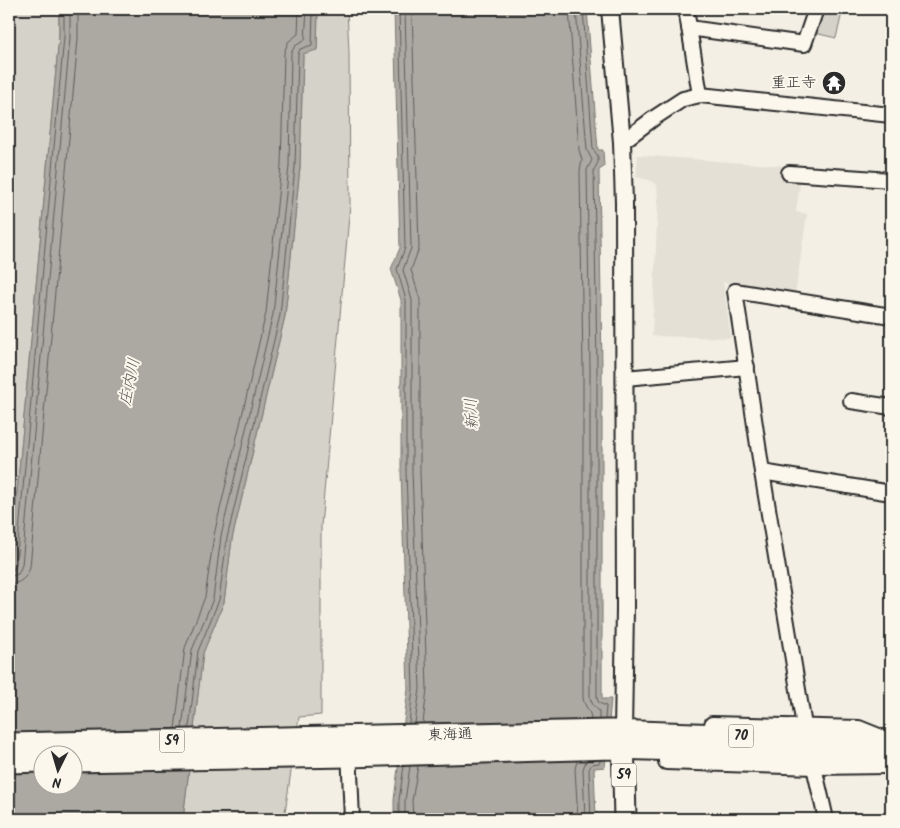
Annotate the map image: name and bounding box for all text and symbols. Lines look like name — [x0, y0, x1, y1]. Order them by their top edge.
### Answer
temple icon: 重正寺 — [821, 70, 847, 96]
place label: 重正寺 — [771, 71, 816, 95]
water label: 庄内川 — [113, 356, 147, 408]
water label: 新川 — [459, 397, 485, 431]
street label: 東海通 — [427, 722, 473, 748]
road number: 70 — [728, 724, 754, 748]
road number: 59 — [160, 729, 184, 752]
north arrow — [32, 746, 82, 796]
road number: 59 — [612, 764, 636, 786]
text: N — [51, 771, 62, 793]

